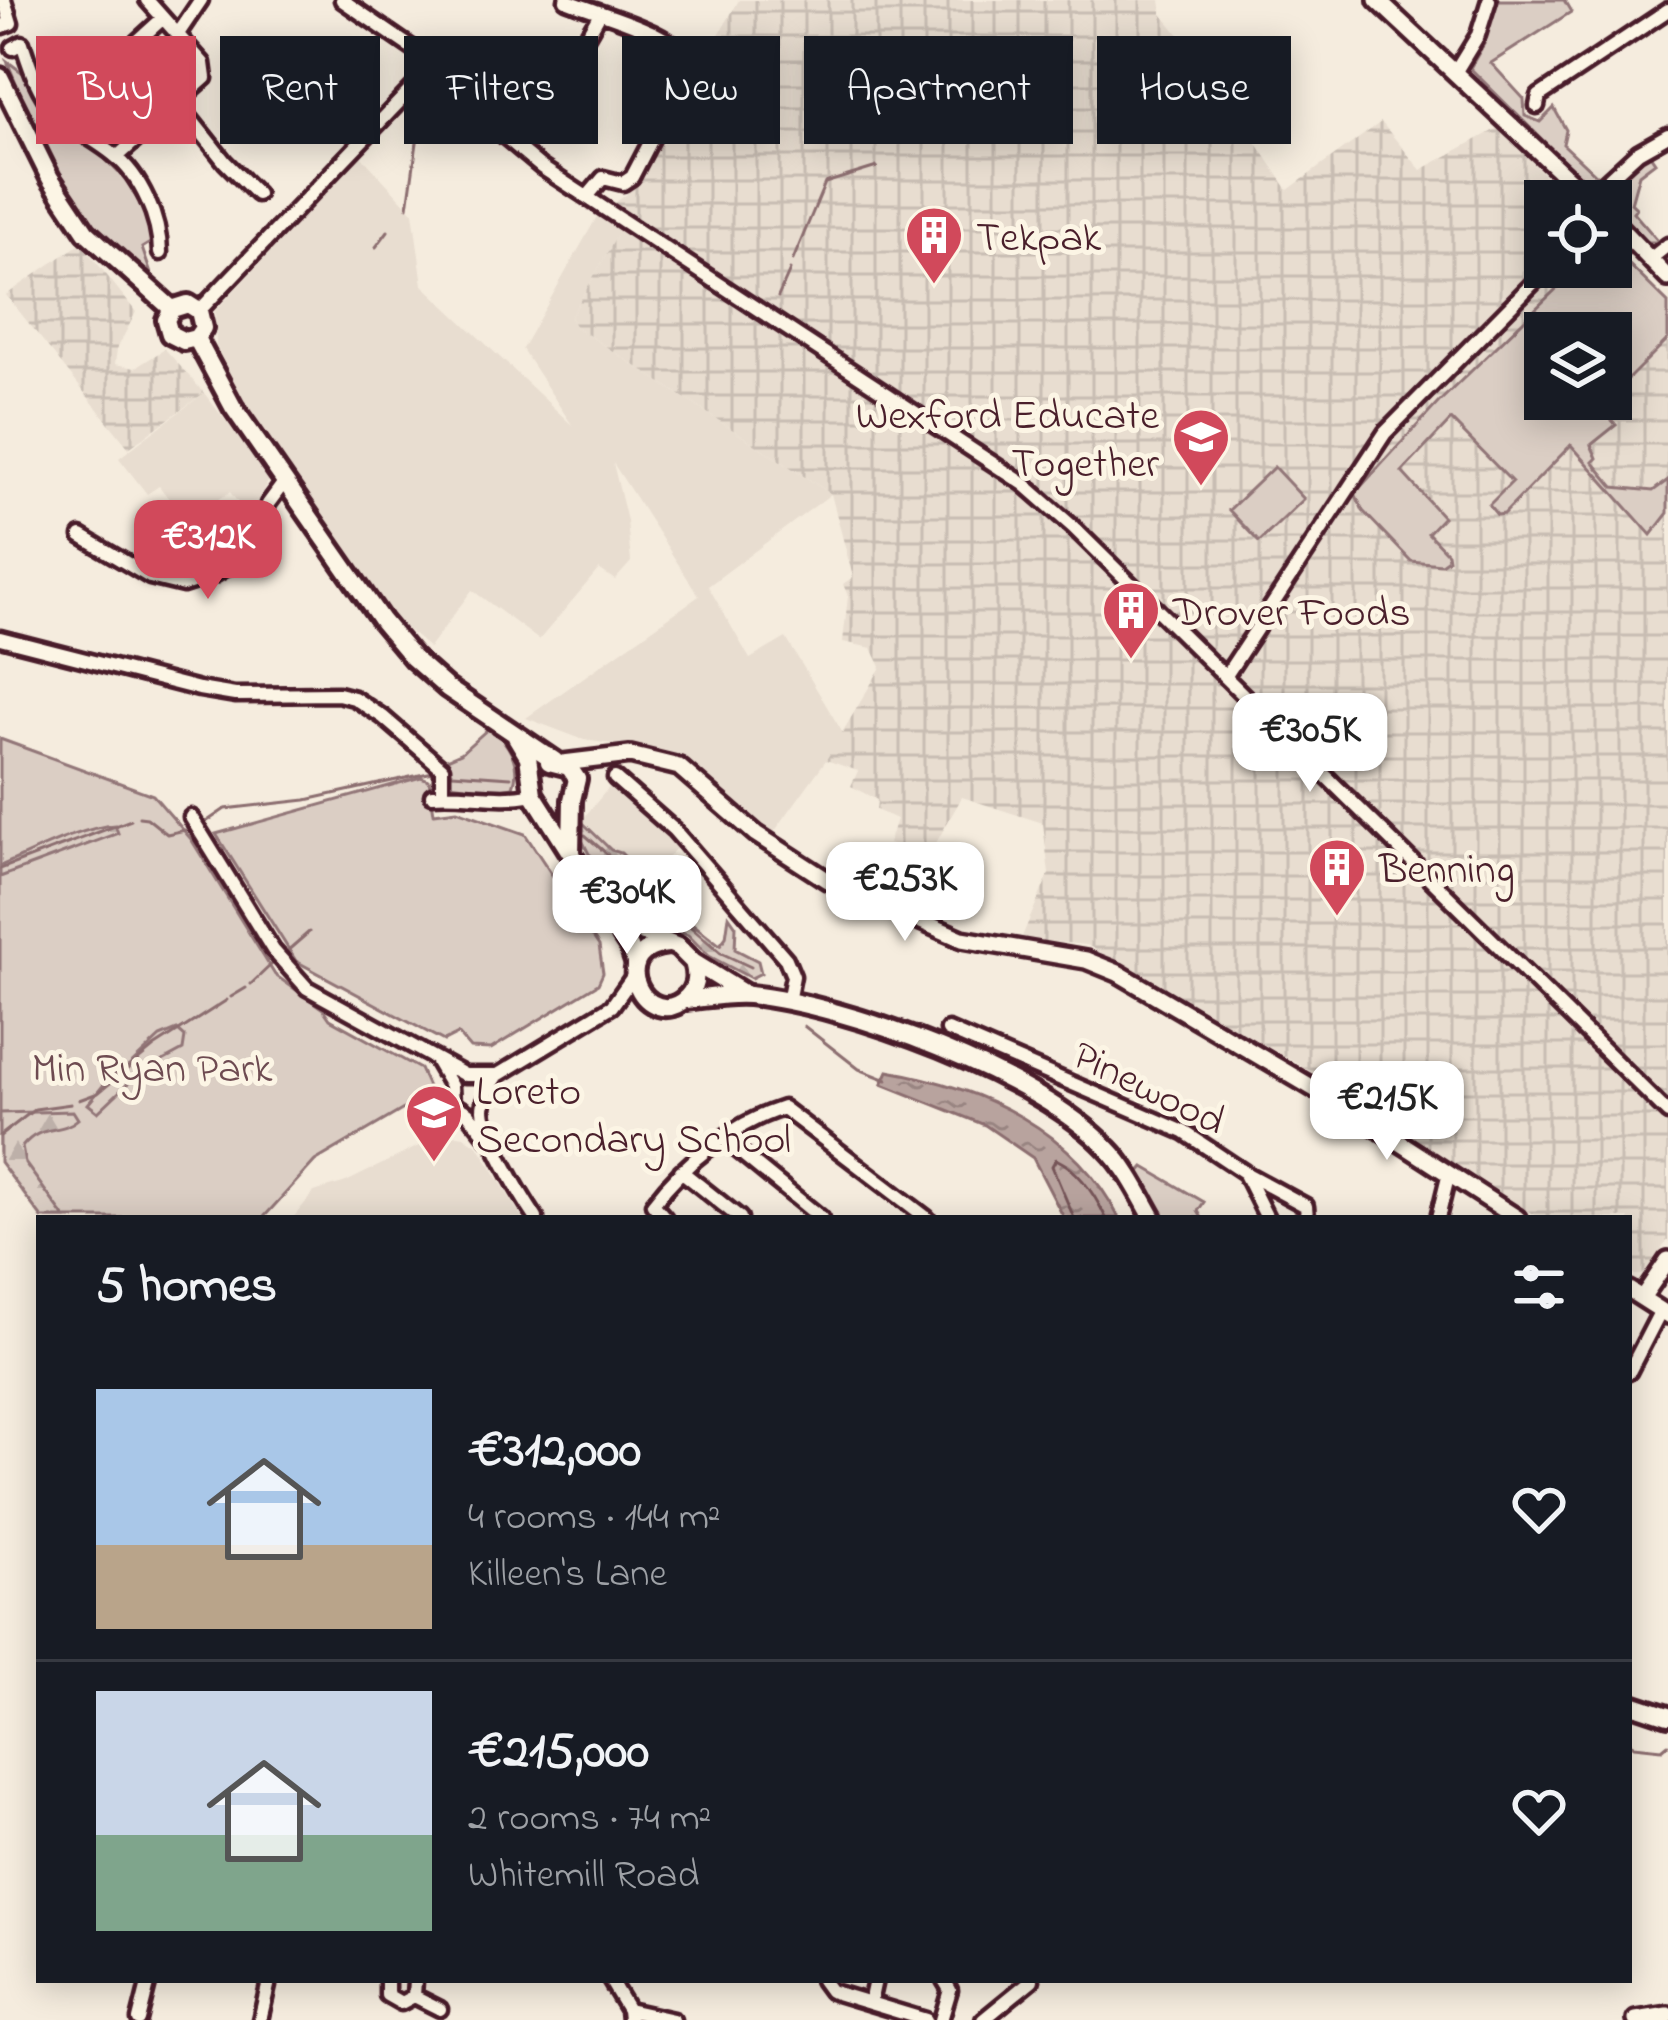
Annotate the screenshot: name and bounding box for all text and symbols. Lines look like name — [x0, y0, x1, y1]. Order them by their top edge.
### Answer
chip: Buy — [36, 36, 196, 144]
chip: Rent — [220, 36, 380, 144]
chip: Filters — [404, 36, 598, 144]
chip: New — [622, 36, 780, 144]
chip: Apartment — [804, 36, 1073, 144]
chip: House — [1097, 36, 1291, 144]
map controls — [1524, 180, 1632, 420]
button: locate — [1524, 180, 1632, 288]
building icon: Tekpak — [903, 204, 965, 286]
place label: Tekpak — [976, 209, 1102, 270]
button: layers — [1524, 312, 1632, 420]
place label: Wexford Educate Together — [856, 387, 1160, 496]
school or university icon: Wexford Educate Together — [1170, 406, 1232, 488]
pin: €312K — [124, 500, 292, 602]
text: €312K — [161, 510, 255, 567]
building icon: Drover Foods — [1100, 579, 1162, 661]
place label: Drover Foods — [1172, 584, 1411, 645]
pin: €305K — [1226, 693, 1394, 795]
text: €305K — [1259, 703, 1361, 760]
building icon: Benning — [1306, 836, 1368, 918]
place label: Benning — [1378, 841, 1515, 902]
pin: €253K — [821, 842, 989, 944]
text: €253K — [853, 852, 957, 909]
pin: €304K — [543, 855, 711, 957]
text: €304K — [579, 865, 675, 922]
street label: Pinewood — [1061, 1027, 1235, 1153]
park label: Min Ryan Park — [32, 1040, 273, 1101]
pin: €215K — [1303, 1061, 1471, 1163]
place label: Loreto Secondary School — [476, 1063, 791, 1172]
text: €215K — [1337, 1071, 1437, 1128]
school or university icon: Loreto Secondary School — [403, 1082, 465, 1164]
text: 5 homes — [96, 1250, 277, 1325]
icon: filters — [1506, 1254, 1572, 1320]
text: €312,000 — [468, 1415, 641, 1490]
icon: home — [192, 1437, 336, 1581]
icon: heart — [1506, 1476, 1572, 1542]
text: 4 rooms · 144 m² — [468, 1490, 721, 1547]
text: Killeen's Lane — [468, 1547, 667, 1604]
text: €215,000 — [468, 1716, 649, 1791]
icon: home — [192, 1739, 336, 1883]
icon: heart — [1506, 1778, 1572, 1844]
text: 2 rooms · 74 m² — [468, 1791, 711, 1848]
text: Whitemill Road — [468, 1848, 699, 1905]

